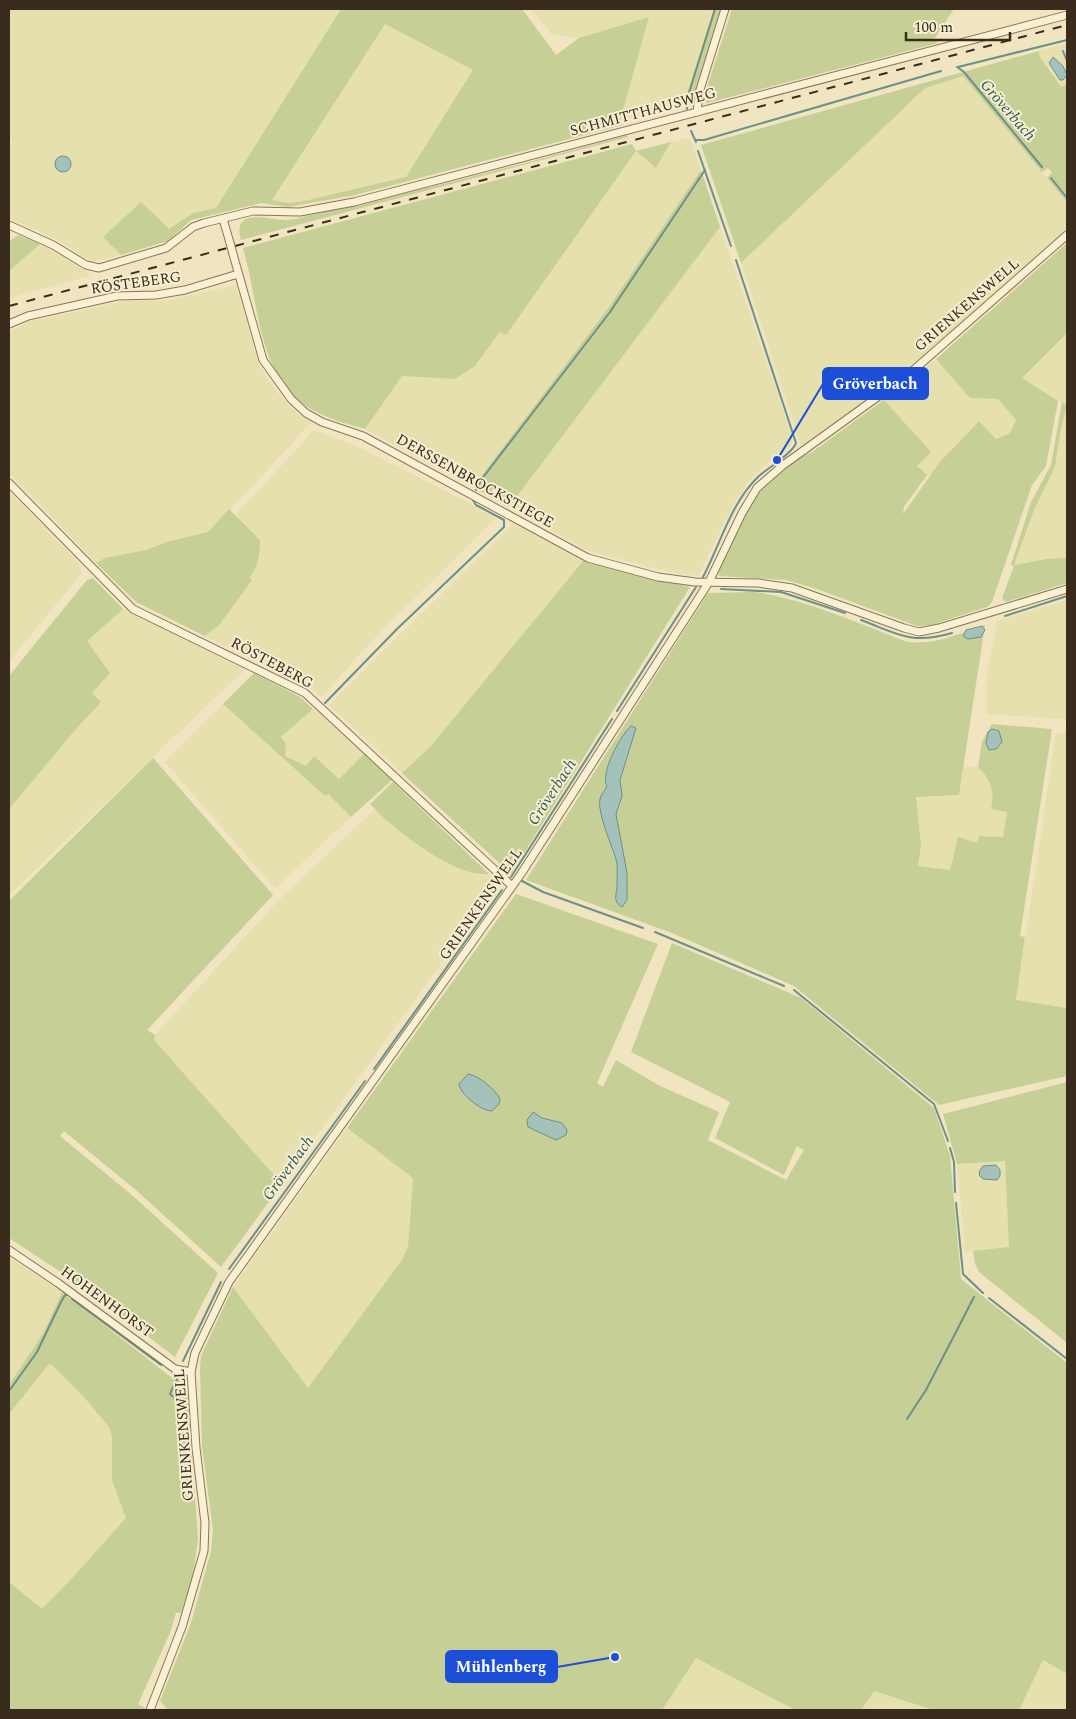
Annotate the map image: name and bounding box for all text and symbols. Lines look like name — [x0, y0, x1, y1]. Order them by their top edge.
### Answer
scale bar — [906, 10, 1010, 42]
text: 100 m — [914, 16, 953, 39]
water label: Gröverbach — [974, 74, 1042, 146]
street label: SCHMITTHAUSWEG — [567, 81, 719, 143]
street label: GRIENKENSWELL — [909, 253, 1025, 357]
street label: RÖSTEBERG — [89, 265, 183, 301]
callout: Gröverbach — [823, 368, 928, 399]
text: Gröverbach — [832, 372, 918, 396]
street label: DERSSENBROCKSTIEGE — [392, 428, 558, 534]
street label: RÖSTEBERG — [226, 631, 318, 695]
water label: Gröverbach — [522, 754, 582, 830]
street label: GRIENKENSWELL — [434, 843, 528, 965]
water label: Gröverbach — [256, 1131, 320, 1205]
street label: HOHENHORST — [56, 1260, 158, 1344]
street label: GRIENKENSWELL — [168, 1368, 200, 1502]
callout: Mühlenberg — [446, 1651, 557, 1682]
text: Mühlenberg — [455, 1655, 547, 1679]

